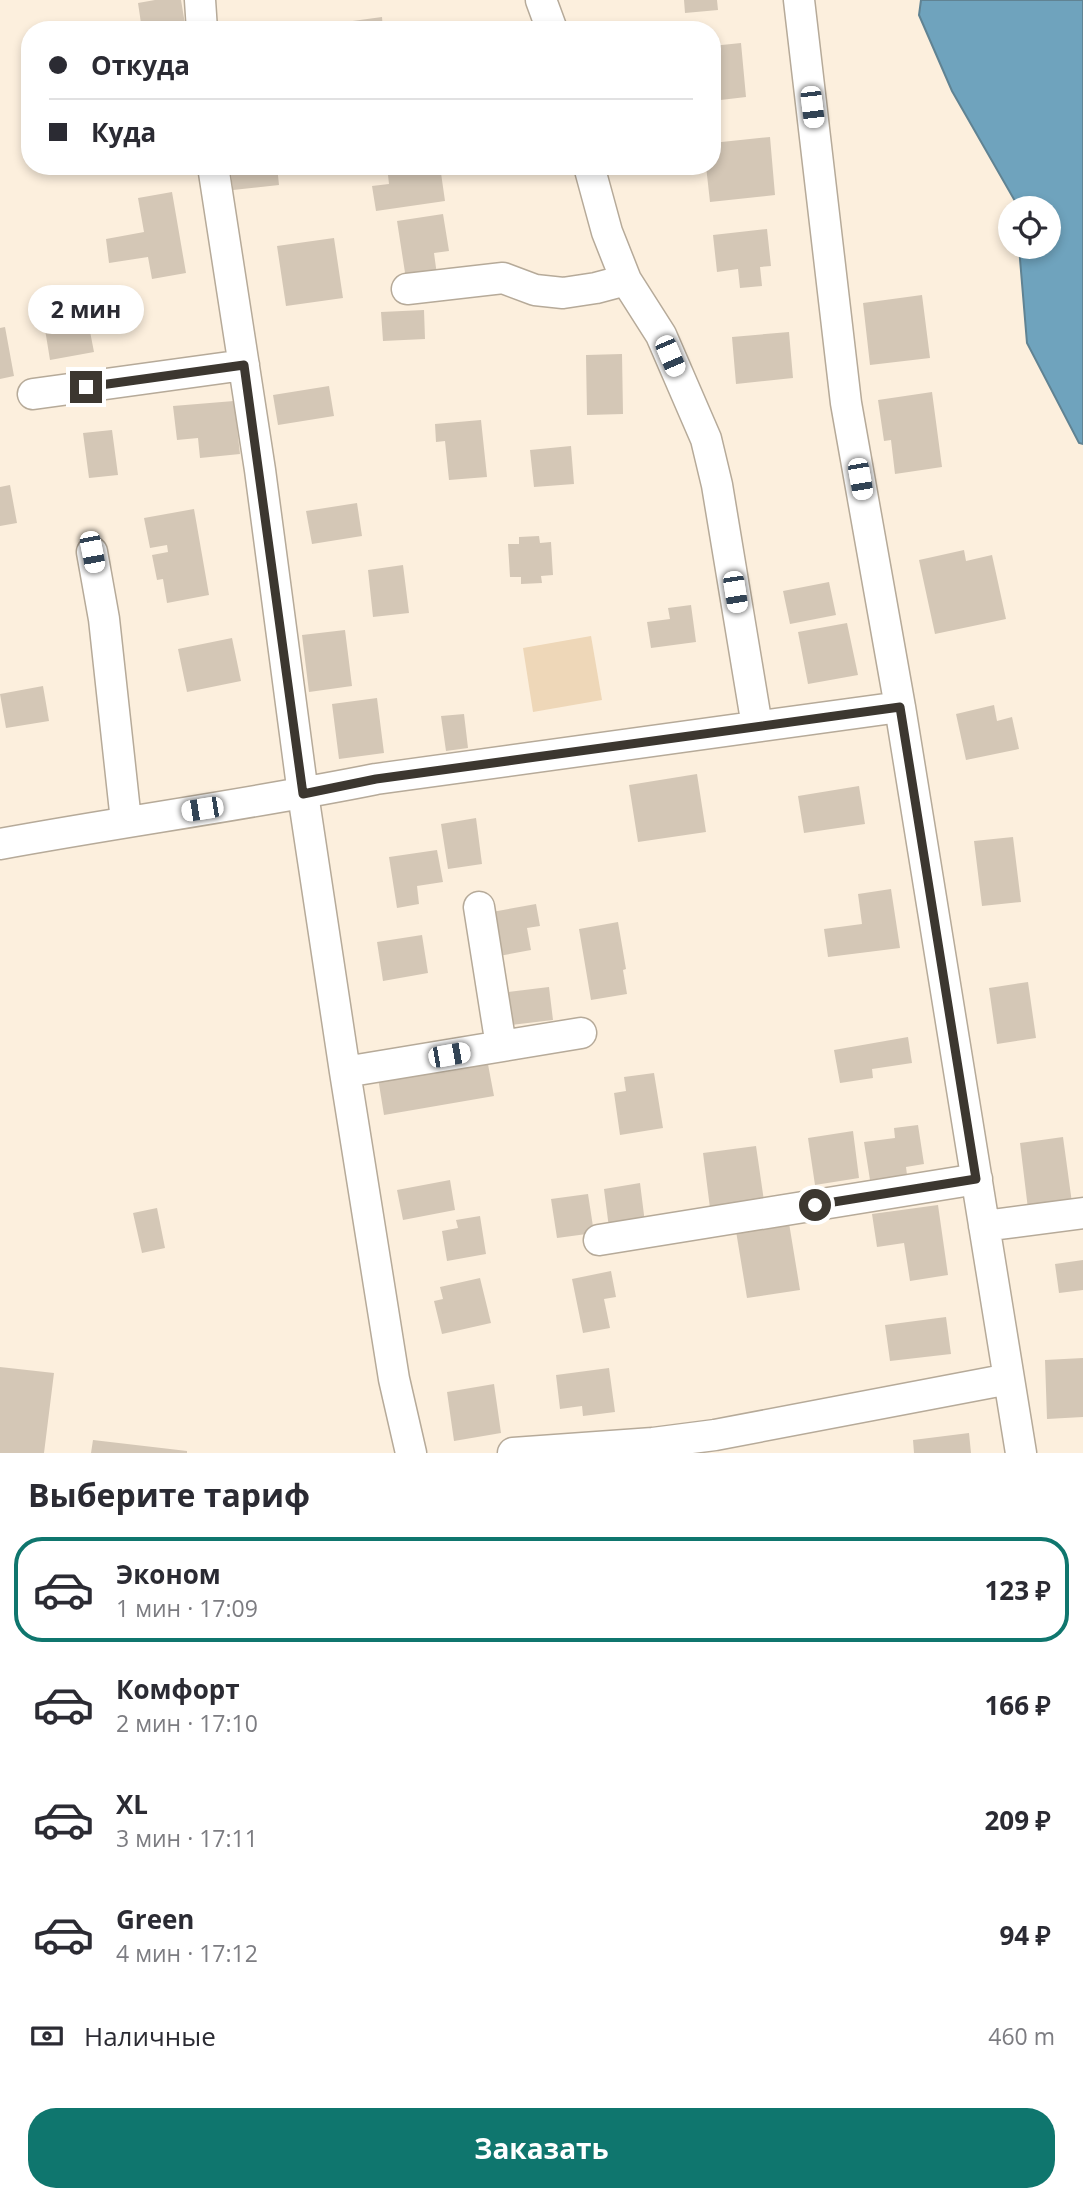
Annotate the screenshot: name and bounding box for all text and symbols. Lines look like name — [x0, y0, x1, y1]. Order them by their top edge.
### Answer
text: Откуда — [91, 47, 190, 83]
car — [800, 85, 825, 129]
text: Куда — [91, 114, 156, 150]
map controls — [998, 196, 1061, 259]
button: locate — [998, 196, 1061, 259]
callout: 2 мин — [28, 286, 144, 334]
text: 2 мин — [51, 293, 121, 325]
car — [653, 333, 688, 379]
route end — [70, 371, 102, 403]
car — [847, 456, 874, 502]
car — [78, 529, 107, 575]
car — [722, 570, 749, 614]
car — [180, 795, 225, 823]
car — [427, 1041, 472, 1069]
route start — [799, 1189, 831, 1221]
text: Выберите тариф — [28, 1473, 310, 1516]
text: Эконом — [116, 1556, 221, 1592]
icon: car — [32, 1558, 95, 1621]
text: 123 ₽ — [985, 1572, 1051, 1608]
text: 1 мин · 17:09 — [116, 1592, 258, 1624]
text: Комфорт — [116, 1671, 240, 1707]
icon: car — [32, 1673, 95, 1736]
text: 166 ₽ — [985, 1687, 1051, 1723]
text: 2 мин · 17:10 — [116, 1707, 258, 1739]
text: XL — [116, 1786, 148, 1822]
icon: car — [32, 1788, 95, 1851]
text: 209 ₽ — [985, 1802, 1051, 1838]
text: 3 мин · 17:11 — [116, 1822, 258, 1854]
text: Green — [116, 1901, 194, 1937]
icon: car — [32, 1903, 95, 1966]
text: 94 ₽ — [999, 1917, 1051, 1953]
text: 4 мин · 17:12 — [116, 1937, 258, 1969]
icon: cash — [28, 2017, 66, 2055]
text: Наличные — [84, 2018, 216, 2054]
text: 460 m — [988, 2020, 1055, 2052]
button: Заказать — [28, 2108, 1055, 2188]

